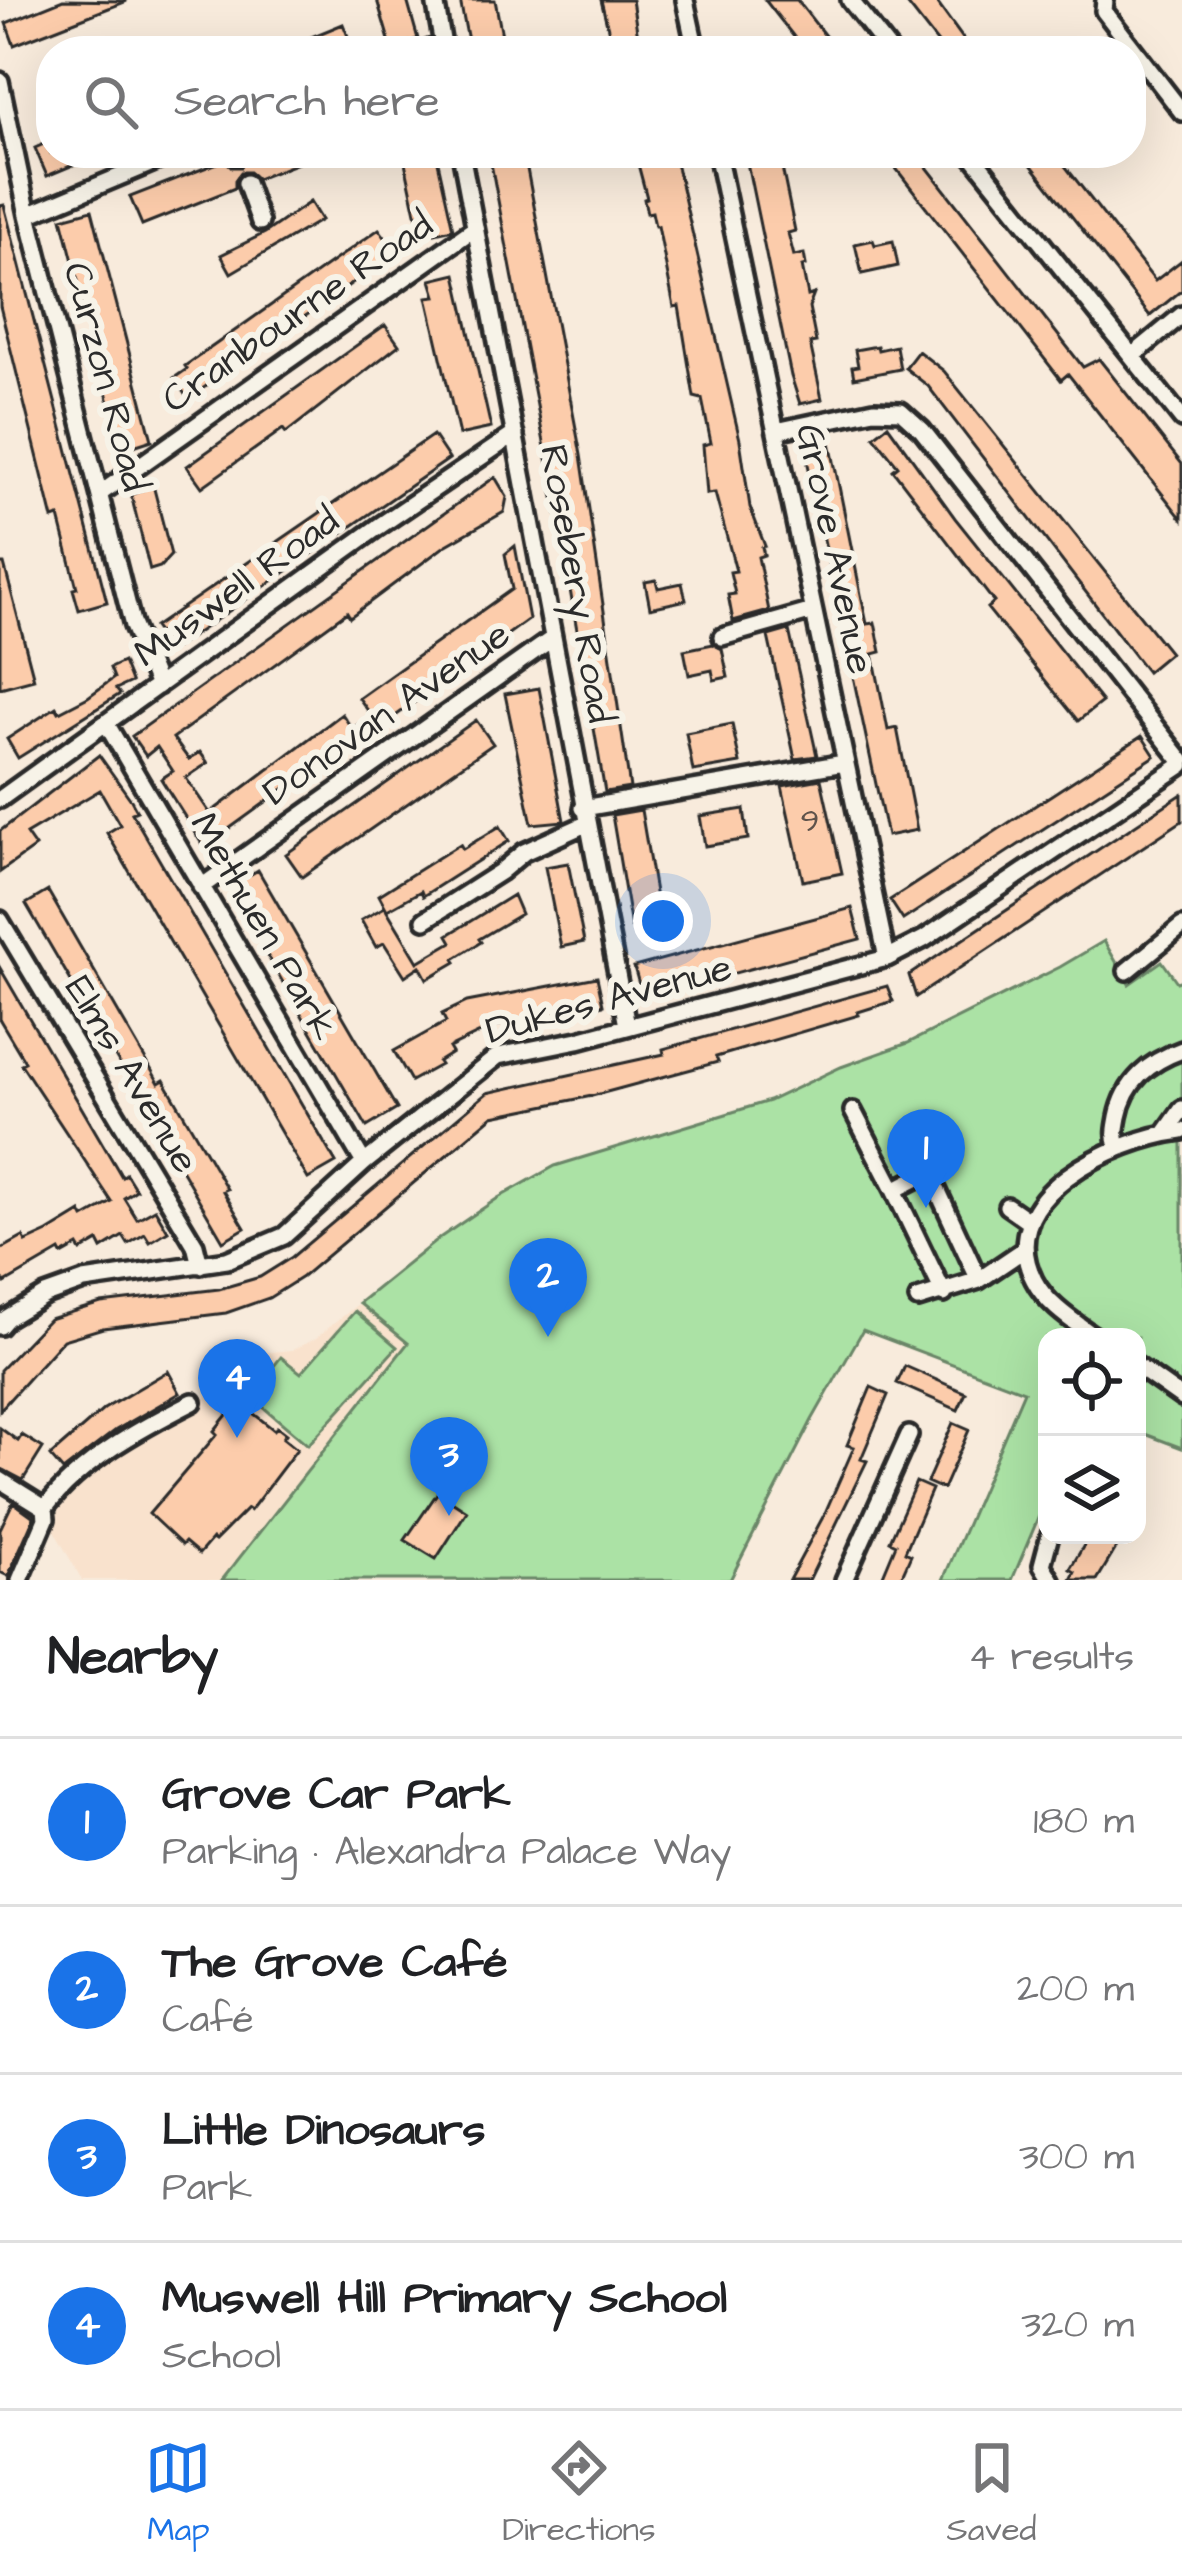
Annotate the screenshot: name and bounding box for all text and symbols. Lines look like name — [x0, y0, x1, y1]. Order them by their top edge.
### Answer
search box — [36, 36, 1146, 168]
icon: search — [78, 69, 144, 135]
text: Search here — [174, 71, 440, 133]
street label: Cranbourne Road — [152, 199, 444, 427]
street label: Curzon Road — [49, 257, 161, 497]
street label: Grove Avenue — [781, 419, 887, 679]
street label: Rosebery Road — [524, 441, 627, 727]
street label: Muswell Road — [123, 495, 351, 681]
street label: Donovan Avenue — [253, 609, 521, 819]
house number: 9 — [801, 798, 819, 844]
street label: Methuen Park — [176, 803, 350, 1051]
your location — [633, 891, 693, 951]
street label: Dukes Avenue — [480, 941, 738, 1059]
street label: Elms Avenue — [51, 966, 211, 1184]
pin: 1 — [887, 1109, 965, 1208]
pin: 2 — [509, 1238, 587, 1337]
map controls — [1038, 1328, 1146, 1544]
button: locate — [1038, 1328, 1146, 1436]
pin: 4 — [198, 1339, 276, 1438]
pin: 3 — [410, 1417, 488, 1516]
button: layers — [1038, 1436, 1146, 1544]
text: Nearby — [48, 1623, 218, 1694]
text: 4 results — [968, 1631, 1134, 1685]
text: Grove Car Park — [162, 1764, 511, 1826]
text: 1 — [85, 1795, 90, 1849]
text: 180 m — [1033, 1795, 1134, 1849]
text: Parking · Alexandra Palace Way — [162, 1826, 731, 1880]
text: The Grove Café — [162, 1932, 508, 1994]
text: 2 — [76, 1963, 98, 2017]
text: 200 m — [1017, 1963, 1134, 2017]
text: Café — [162, 1994, 254, 2048]
text: Little Dinosaurs — [162, 2100, 485, 2162]
text: 3 — [77, 2131, 97, 2185]
text: 300 m — [1019, 2131, 1134, 2185]
text: Park — [162, 2162, 252, 2216]
text: Muswell Hill Primary School — [162, 2268, 727, 2330]
text: 4 — [74, 2299, 100, 2353]
text: 320 m — [1021, 2299, 1134, 2353]
text: School — [162, 2330, 281, 2384]
tab: Map — [145, 2435, 211, 2553]
tab: Directions — [502, 2435, 656, 2553]
tab: Saved — [947, 2435, 1037, 2553]

